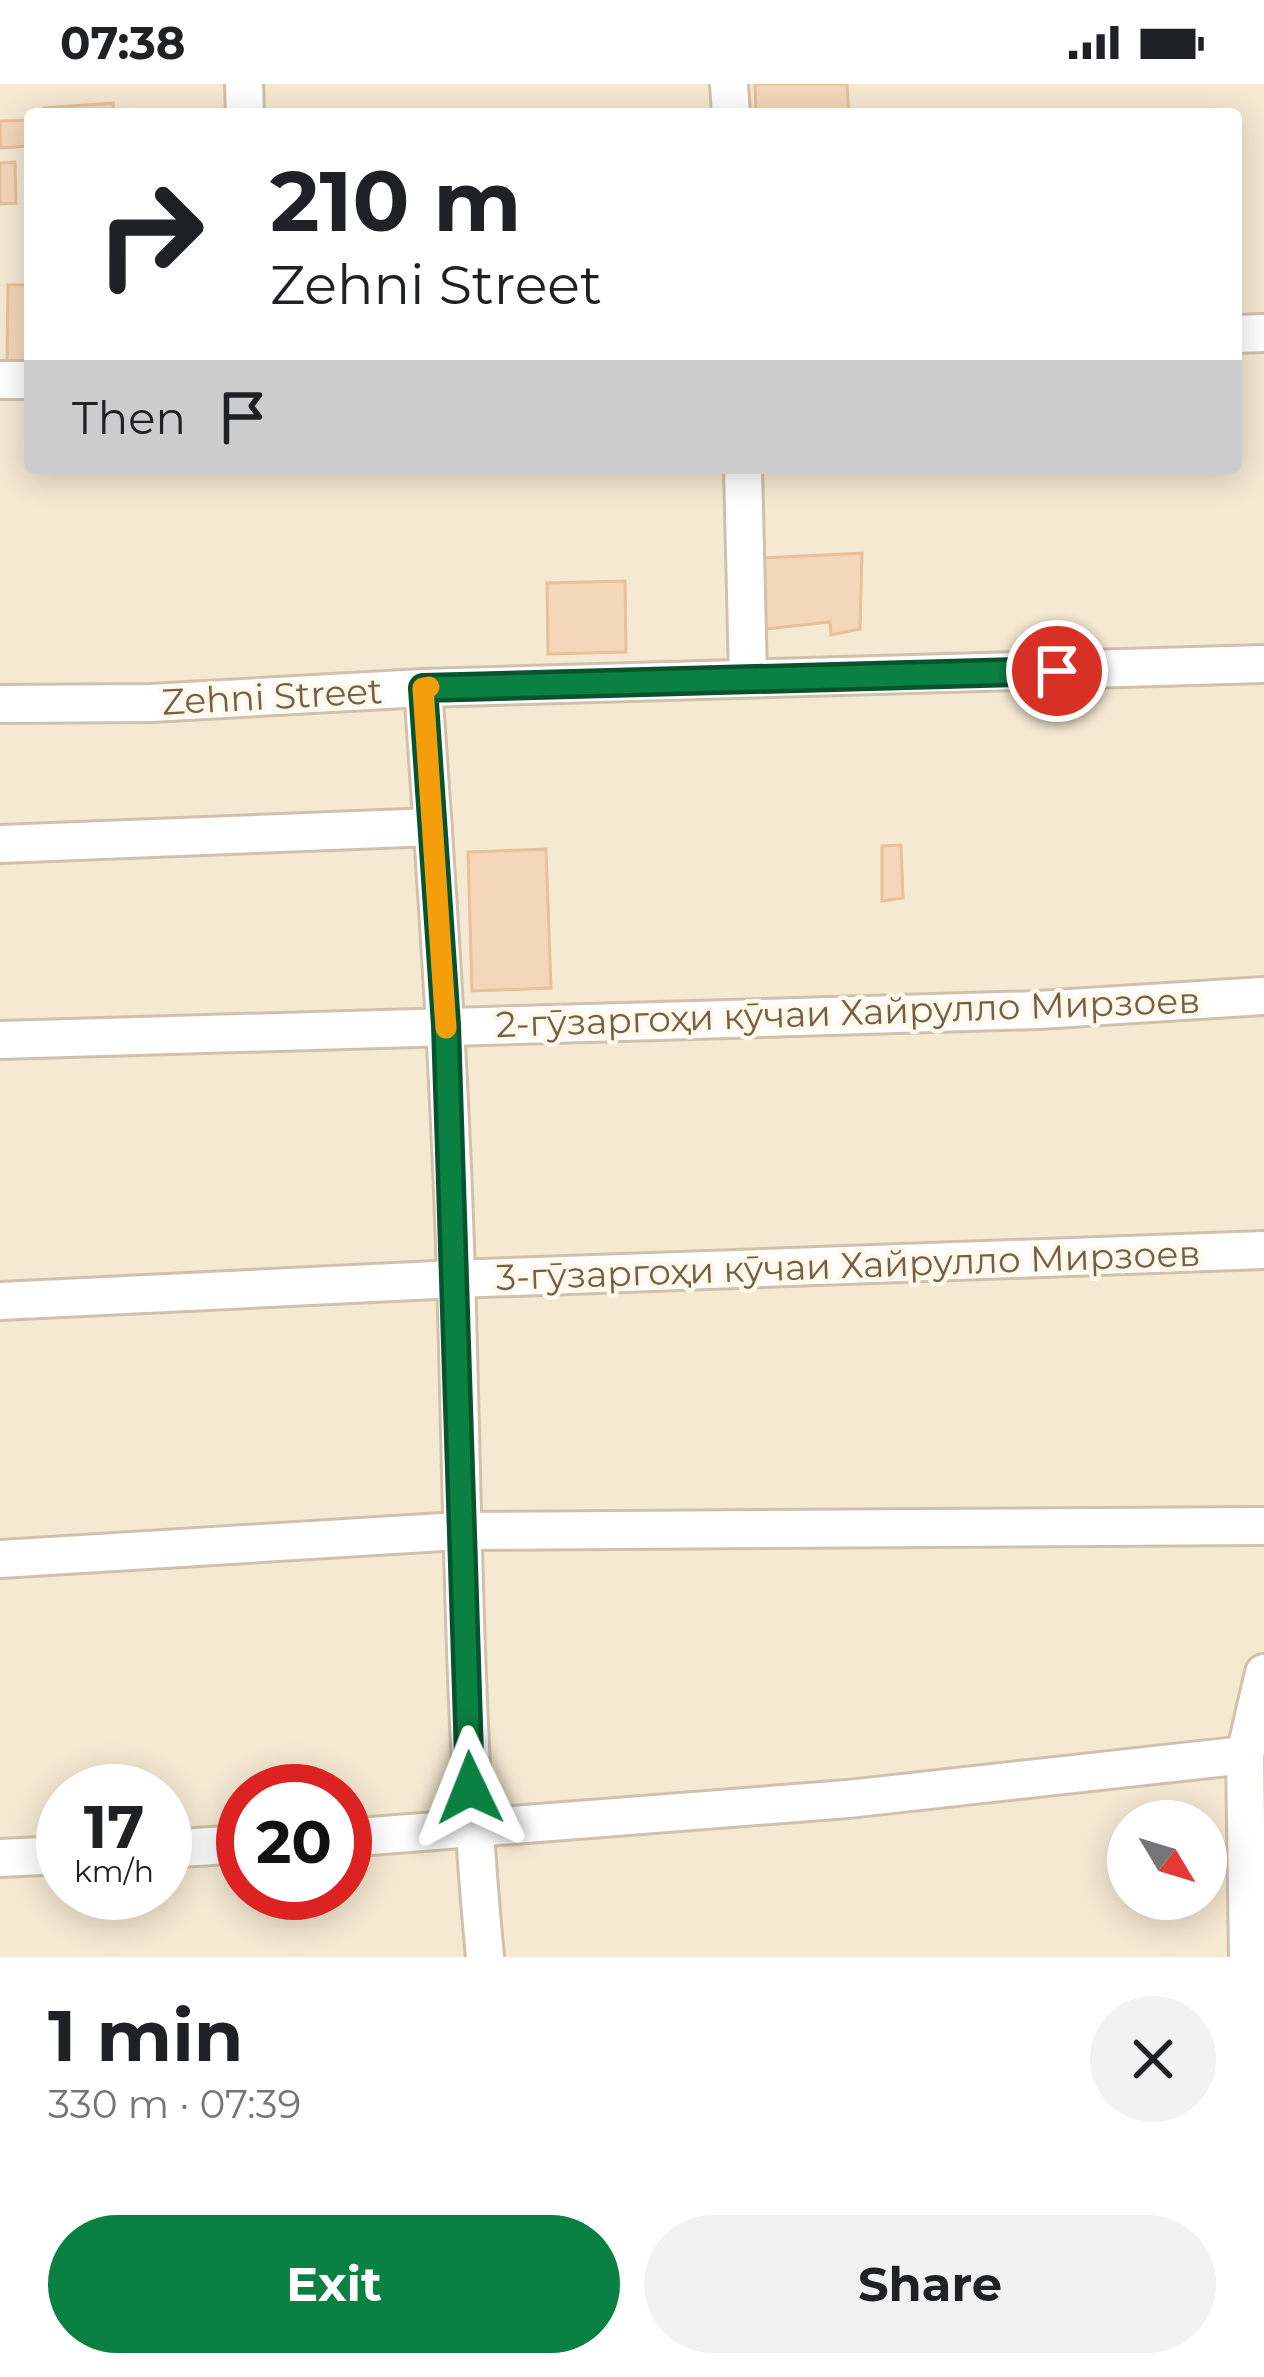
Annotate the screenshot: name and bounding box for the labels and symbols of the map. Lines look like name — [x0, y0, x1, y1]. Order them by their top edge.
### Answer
pin — [1006, 620, 1108, 722]
street label: Zehni Street — [160, 668, 384, 724]
street label: 2-гӯзаргоҳи кӯчаи Хайрулло Мирзоев — [495, 978, 1201, 1046]
street label: 3-гӯзаргоҳи кӯчаи Хайрулло Мирзоев — [495, 1231, 1201, 1299]
position arrow — [407, 1725, 533, 1851]
speed limit sign: 20 — [216, 1764, 372, 1920]
north arrow — [1107, 1800, 1227, 1920]

